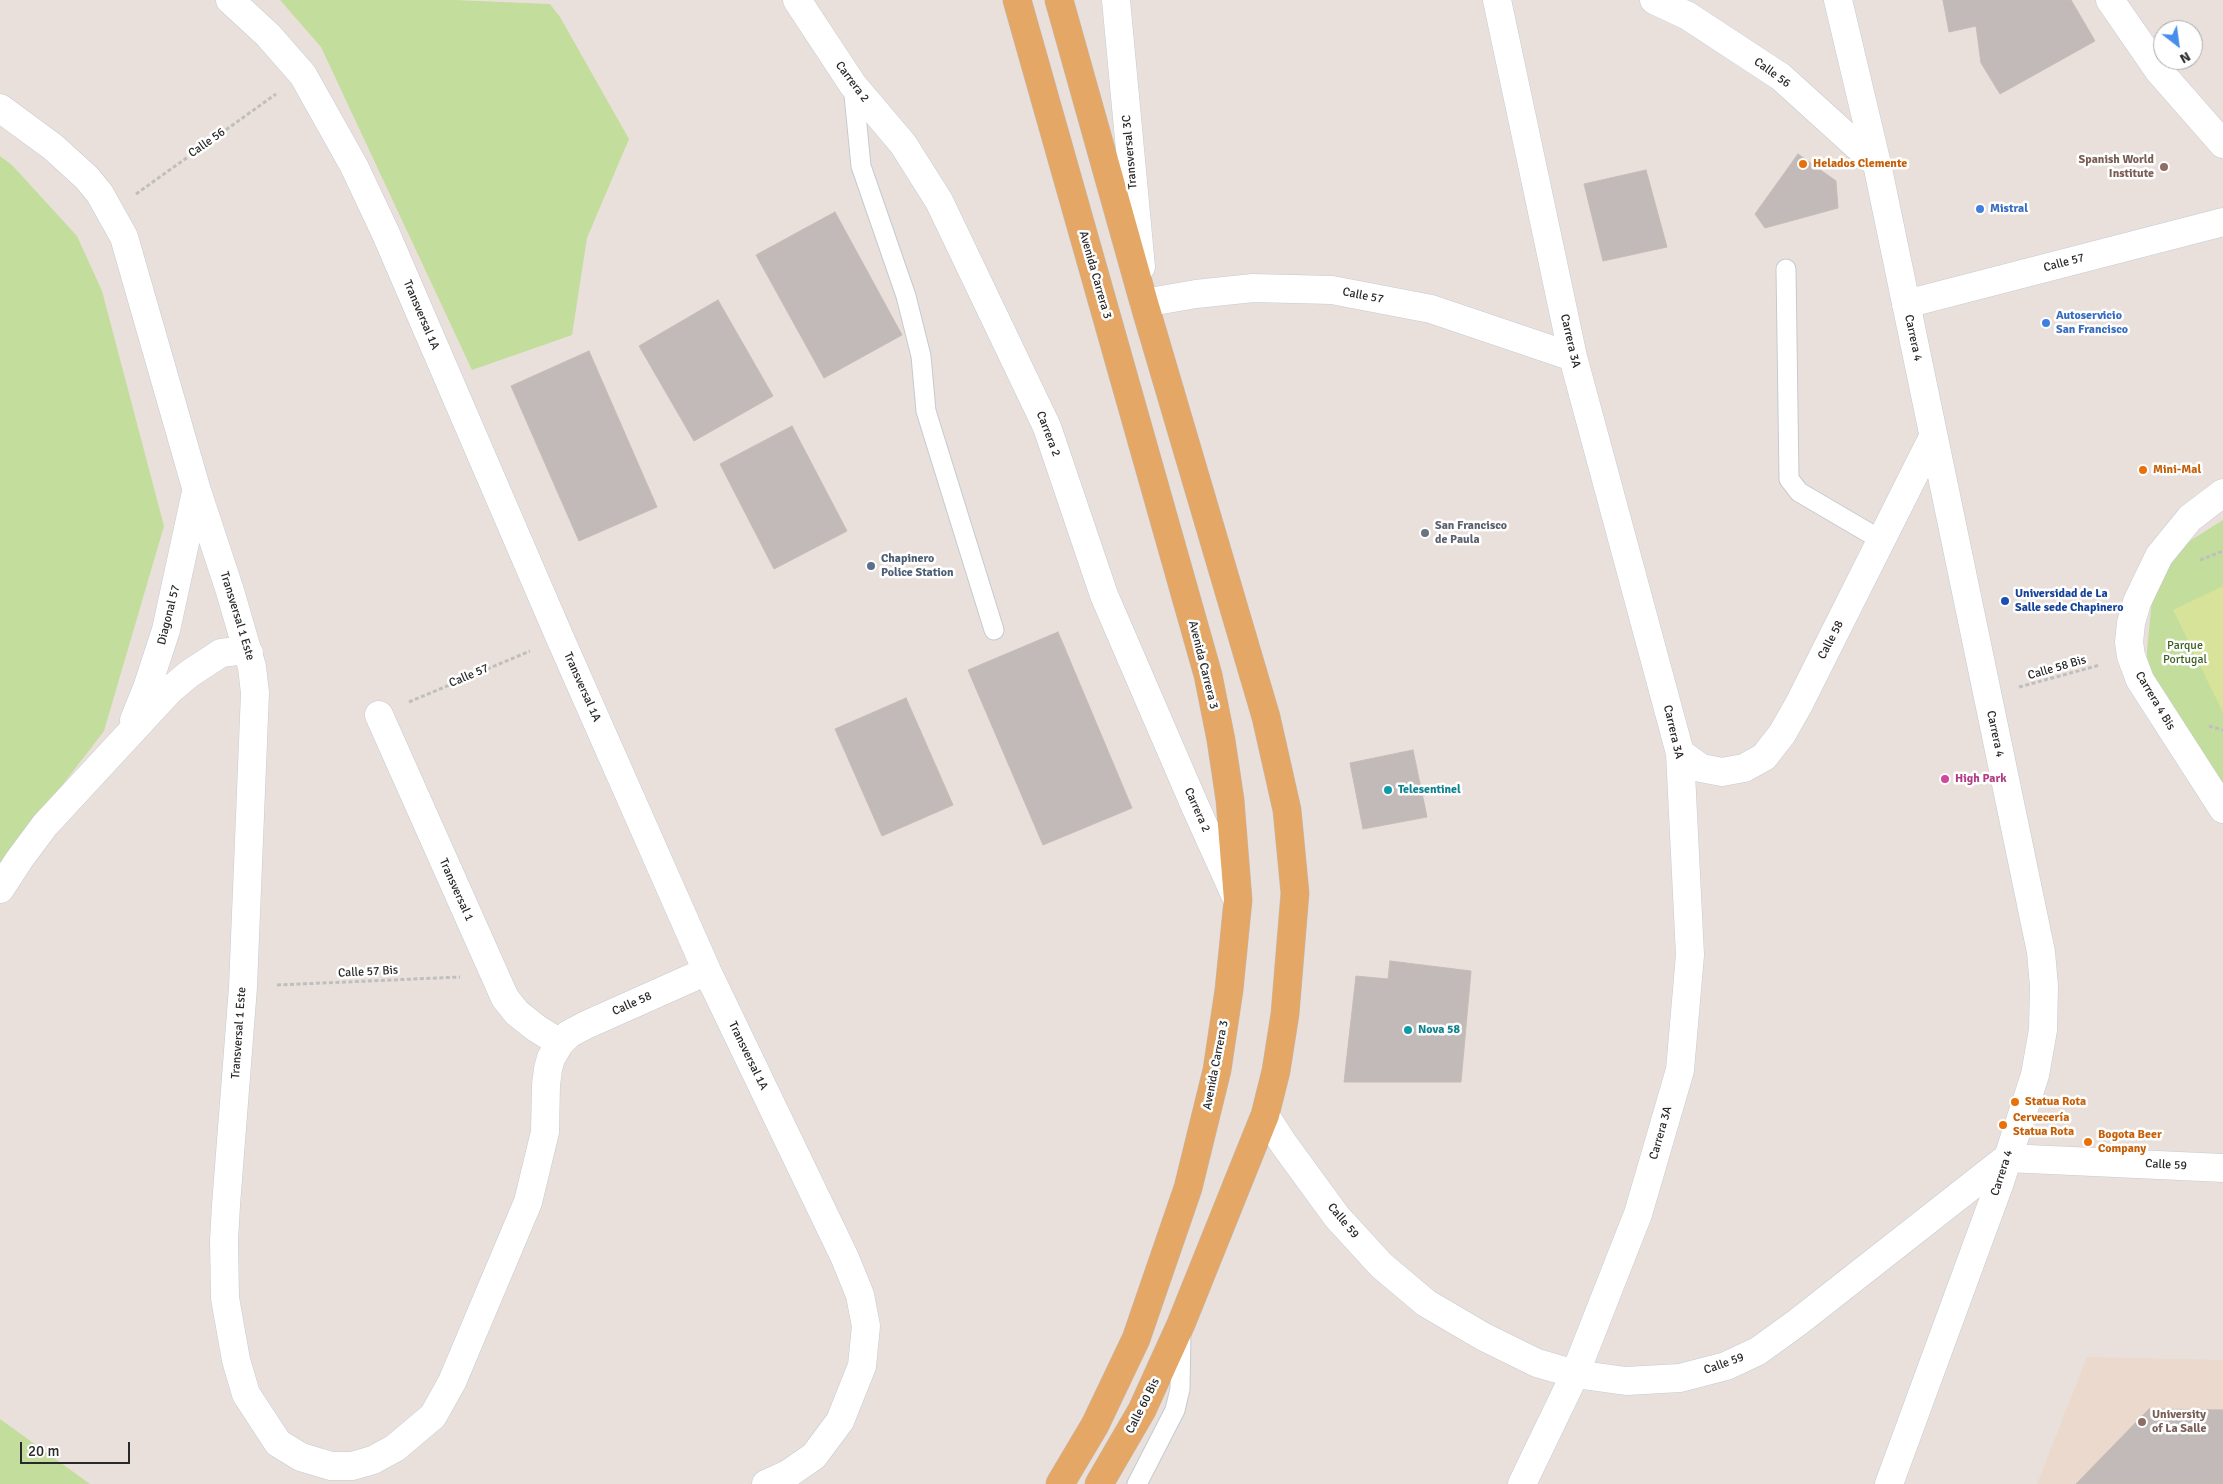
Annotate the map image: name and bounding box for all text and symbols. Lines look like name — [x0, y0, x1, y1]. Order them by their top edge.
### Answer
north arrow — [2153, 20, 2203, 70]
text: N — [2177, 48, 2194, 67]
street label: Calle 56 — [1751, 55, 1793, 91]
street label: Carrera 2 — [832, 59, 872, 105]
street label: Transversal 3C — [1120, 114, 1140, 190]
street label: Calle 56 — [186, 125, 228, 161]
place label: Spanish World Institute — [2079, 153, 2154, 181]
place label: Helados Clemente — [1813, 157, 1907, 171]
marker: Helados Clemente — [1797, 158, 1809, 170]
marker: Spanish World Institute — [2158, 161, 2170, 173]
place label: Mistral — [1990, 202, 2028, 216]
marker: Mistral — [1974, 203, 1986, 215]
street label: Avenida Carrera 3 — [1076, 229, 1114, 321]
street label: Calle 57 — [2042, 251, 2086, 275]
street label: Transversal 1A — [400, 278, 442, 352]
street label: Calle 57 — [1341, 285, 1385, 307]
place label: Autoservicio San Francisco — [2056, 309, 2128, 337]
street label: Carrera 3A — [1557, 313, 1583, 369]
street label: Carrera 4 — [1901, 313, 1925, 363]
marker: Autoservicio San Francisco — [2040, 317, 2052, 329]
street label: Carrera 2 — [1033, 409, 1063, 459]
place label: Mini-Mal — [2153, 463, 2201, 477]
marker: Mini-Mal — [2137, 464, 2149, 476]
place label: San Francisco de Paula — [1435, 519, 1507, 547]
marker: San Francisco de Paula — [1419, 527, 1431, 539]
place label: Chapinero Police Station — [881, 552, 954, 580]
marker: Chapinero Police Station — [865, 560, 877, 572]
street label: Transversal 1 Este — [217, 570, 257, 662]
street label: Diagonal 57 — [155, 583, 183, 647]
place label: Universidad de La Salle sede Chapinero — [2015, 587, 2123, 615]
marker: Universidad de La Salle sede Chapinero — [1999, 595, 2011, 607]
street label: Calle 58 — [1815, 618, 1847, 662]
street label: Avenida Carrera 3 — [1185, 619, 1221, 711]
park label: Parque Portugal — [2163, 639, 2207, 667]
street label: Transversal 1A — [560, 650, 604, 724]
street label: Calle 58 Bis — [2026, 653, 2088, 683]
street label: Calle 57 — [447, 661, 491, 691]
street label: Carrera 4 Bis — [2132, 669, 2178, 733]
street label: Carrera 3A — [1660, 704, 1686, 760]
street label: Carrera 4 — [1983, 709, 2007, 759]
place label: High Park — [1955, 772, 2006, 786]
marker: High Park — [1939, 773, 1951, 785]
place label: Telesentinel — [1398, 783, 1461, 797]
marker: Telesentinel — [1382, 784, 1394, 796]
street label: Carrera 2 — [1181, 785, 1213, 835]
street label: Transversal 1 — [436, 856, 476, 924]
street label: Calle 57 Bis — [338, 963, 398, 981]
street label: Transversal 1 Este — [229, 987, 249, 1079]
street label: Calle 58 — [610, 989, 654, 1019]
street label: Transversal 1A — [725, 1019, 771, 1093]
street label: Avenida Carrera 3 — [1200, 1019, 1232, 1111]
place label: Nova 58 — [1418, 1023, 1460, 1037]
marker: Nova 58 — [1402, 1024, 1414, 1036]
place label: Statua Rota — [2025, 1095, 2086, 1109]
marker: Statua Rota — [2009, 1096, 2021, 1108]
street label: Carrera 3A — [1647, 1105, 1675, 1161]
place label: Cervecería Statua Rota — [2013, 1111, 2074, 1139]
marker: Cervecería Statua Rota — [1997, 1119, 2009, 1131]
place label: Bogota Beer Company — [2098, 1128, 2162, 1156]
marker: Bogota Beer Company — [2082, 1136, 2094, 1148]
street label: Carrera 4 — [1988, 1148, 2016, 1198]
street label: Calle 59 — [2145, 1157, 2187, 1173]
street label: Calle 59 — [1324, 1200, 1362, 1242]
street label: Calle 59 — [1702, 1350, 1746, 1378]
street label: Calle 60 Bis — [1123, 1376, 1163, 1436]
place label: University of La Salle — [2152, 1408, 2206, 1436]
marker: University of La Salle — [2136, 1416, 2148, 1428]
scale bar — [22, 1432, 132, 1464]
text: 20 m — [28, 1442, 59, 1460]

